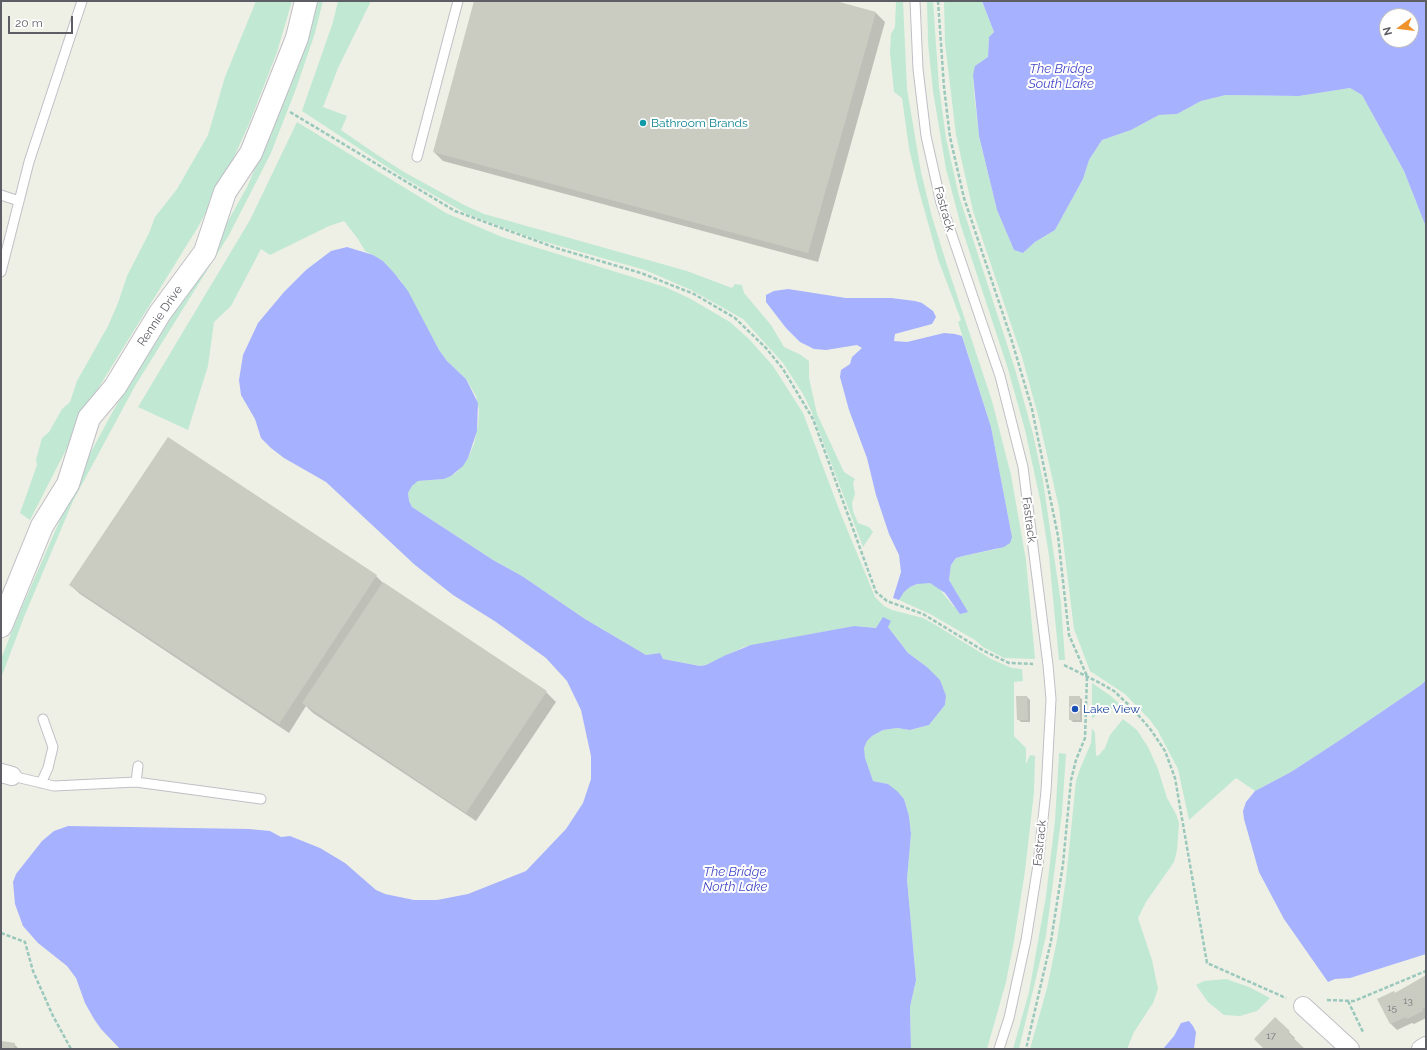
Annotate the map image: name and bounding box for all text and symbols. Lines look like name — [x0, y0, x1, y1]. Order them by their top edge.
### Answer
scale bar — [10, 8, 75, 34]
north arrow — [1379, 8, 1419, 48]
text: 20 m — [15, 16, 43, 30]
text: N — [1381, 25, 1395, 37]
water label: The Bridge South Lake — [1028, 61, 1094, 92]
place label: Bathroom Brands — [651, 116, 748, 130]
marker: Bathroom Brands — [638, 118, 648, 128]
street label: Fastrack — [931, 185, 957, 233]
street label: Rennie Drive — [134, 283, 186, 349]
street label: Fastrack — [1019, 496, 1039, 544]
place label: Lake View — [1083, 702, 1140, 716]
marker: Lake View — [1070, 704, 1080, 714]
street label: Fastrack — [1030, 819, 1050, 867]
water label: The Bridge North Lake — [703, 864, 767, 895]
house number: 13 — [1403, 995, 1413, 1007]
house number: 15 — [1387, 1002, 1397, 1014]
house number: 17 — [1266, 1030, 1276, 1042]

